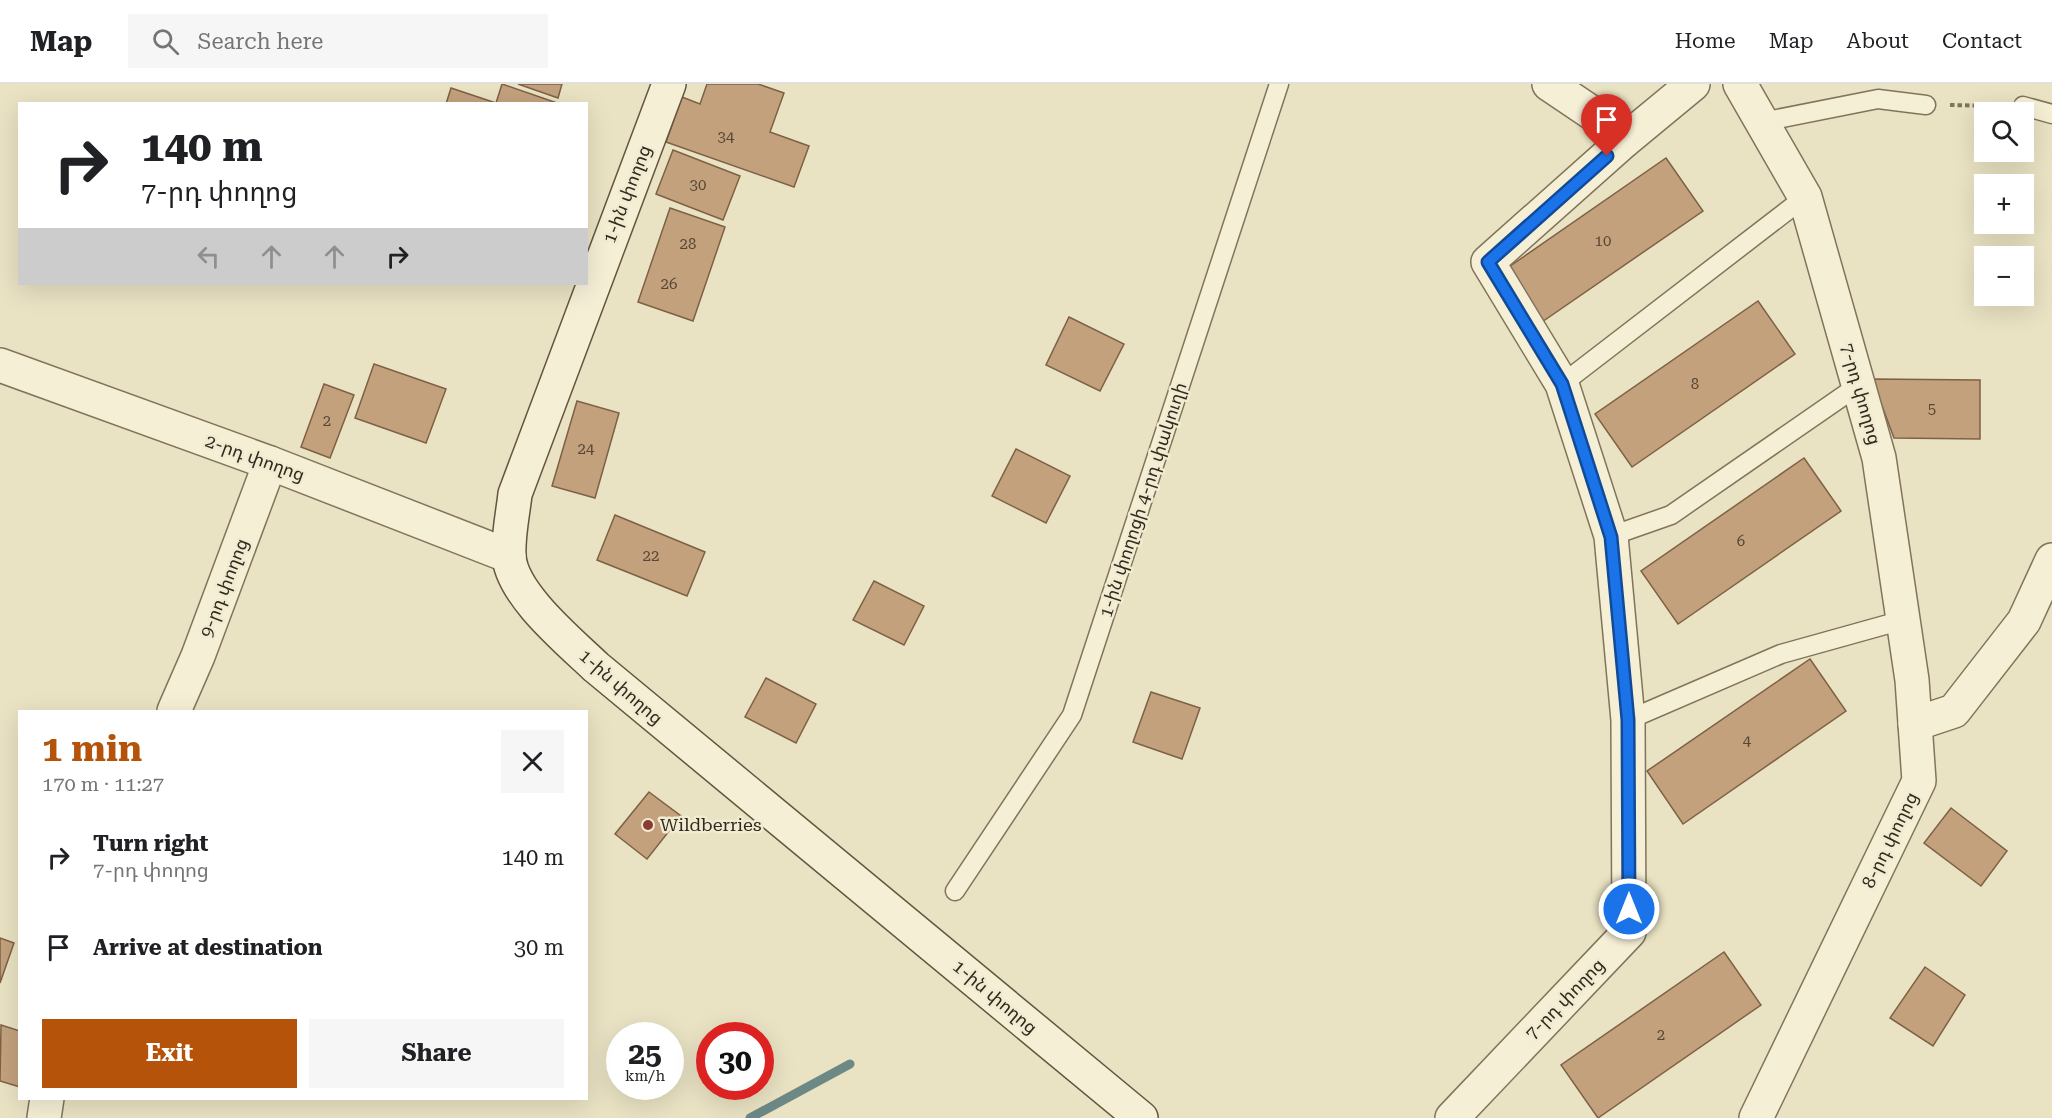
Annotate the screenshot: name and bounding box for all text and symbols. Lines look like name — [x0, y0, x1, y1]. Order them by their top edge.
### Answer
search box — [128, 14, 548, 68]
text: Map — [30, 25, 92, 58]
icon: search — [149, 25, 182, 58]
text: Search here — [197, 29, 323, 54]
text: Home — [1675, 29, 1736, 53]
text: Map — [1769, 29, 1814, 53]
text: About — [1847, 29, 1909, 53]
text: Contact — [1942, 29, 2022, 53]
pin — [1581, 94, 1632, 156]
map controls — [1974, 102, 2034, 306]
button: search — [1974, 102, 2034, 162]
icon: arrive — [1590, 103, 1623, 136]
text: 140 m — [141, 122, 263, 171]
icon: right — [42, 126, 120, 204]
house number: 34 — [718, 128, 735, 146]
street label: 1-ին փողոց — [598, 142, 655, 246]
button: + — [1974, 174, 2034, 234]
text: 7-րդ փողոց — [141, 176, 297, 208]
house number: 30 — [690, 176, 706, 194]
house number: 10 — [1595, 232, 1611, 250]
house number: 28 — [680, 235, 696, 253]
icon: left — [192, 240, 225, 273]
icon: ahead — [255, 240, 288, 273]
icon: ahead — [318, 240, 351, 273]
icon: right — [381, 240, 414, 273]
button: − — [1974, 246, 2034, 306]
house number: 26 — [661, 275, 677, 293]
street label: 7-րդ փողոց — [1837, 341, 1886, 447]
house number: 8 — [1691, 375, 1699, 393]
street label: 1-ին փողոցի 4-րդ փակուղի — [1095, 380, 1191, 620]
house number: 5 — [1928, 400, 1936, 418]
house number: 2 — [323, 412, 331, 430]
street label: 2-րդ փողոց — [203, 430, 308, 485]
house number: 24 — [578, 440, 595, 458]
house number: 6 — [1737, 532, 1745, 550]
street label: 9-րդ փողոց — [195, 535, 252, 640]
house number: 22 — [643, 547, 659, 565]
street label: 1-ին փողոց — [575, 645, 667, 728]
text: 1 min — [42, 728, 142, 770]
button: close — [501, 730, 564, 793]
house number: 4 — [1743, 732, 1752, 750]
text: 170 m · 11:27 — [42, 772, 164, 796]
street label: 8-րդ փողոց — [1857, 788, 1922, 891]
place label: Wildberries — [660, 814, 762, 835]
marker: Wildberries — [641, 818, 655, 832]
text: Turn right — [93, 831, 208, 856]
icon: right — [42, 841, 75, 874]
text: 140 m — [501, 845, 564, 870]
text: 7-րդ փողոց — [93, 858, 209, 882]
position arrow — [1597, 877, 1661, 941]
icon: arrive — [42, 931, 75, 964]
text: Arrive at destination — [93, 935, 322, 960]
text: 30 m — [514, 935, 564, 960]
street label: 7-րդ փողոց — [1521, 954, 1608, 1043]
street label: 1-ին փողոց — [949, 955, 1042, 1038]
button: Exit — [42, 1019, 297, 1088]
button: Share — [309, 1019, 564, 1088]
speed limit sign: 30 — [696, 1022, 774, 1100]
house number: 2 — [1657, 1026, 1665, 1044]
text: 25 — [628, 1036, 662, 1071]
text: km/h — [625, 1067, 665, 1085]

